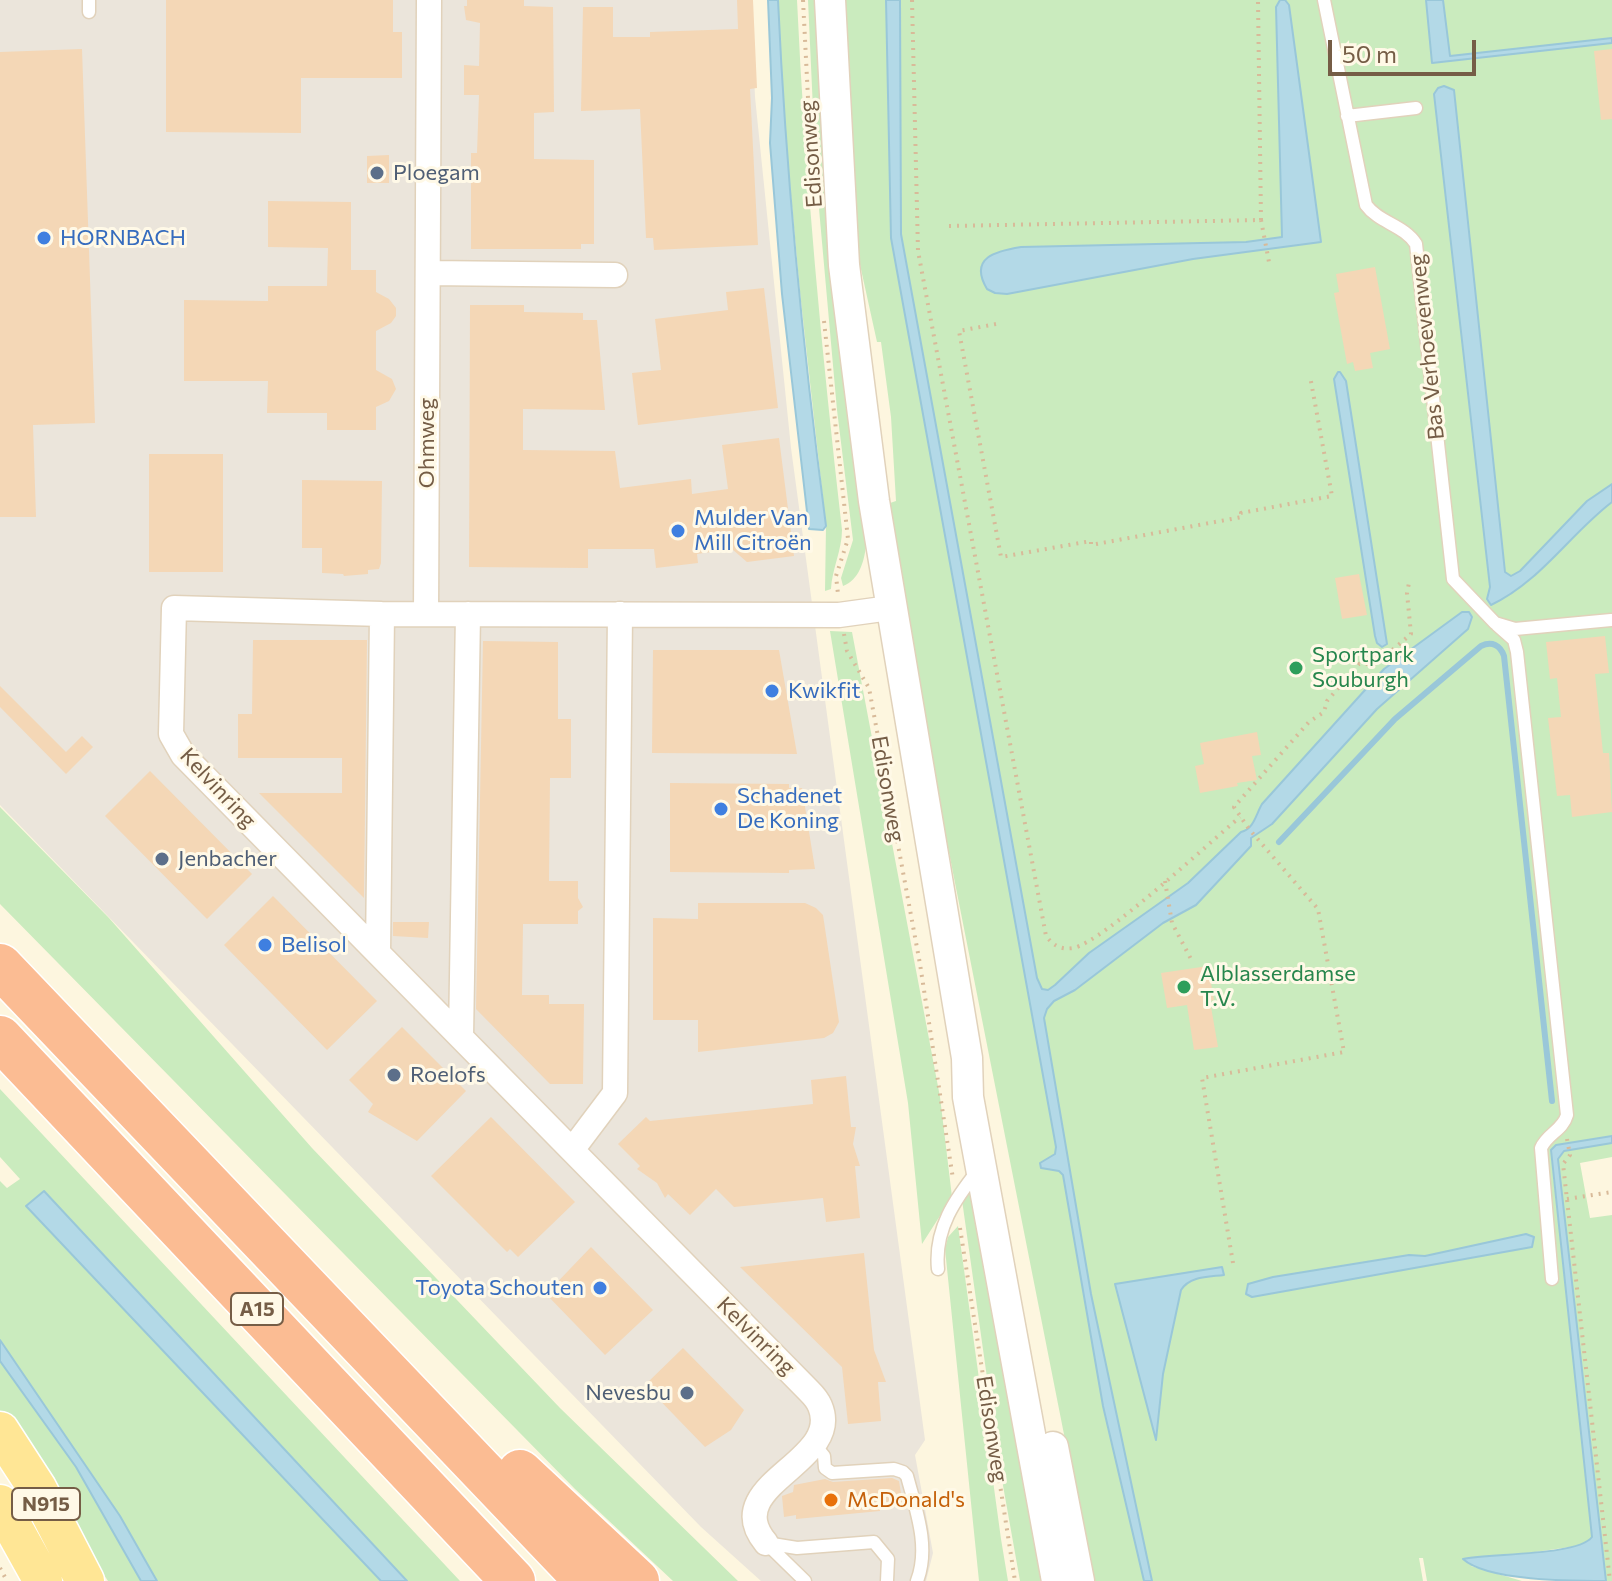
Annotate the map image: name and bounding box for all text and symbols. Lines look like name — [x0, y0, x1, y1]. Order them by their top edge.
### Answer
scale bar — [1332, 24, 1480, 74]
text: 50 m — [1342, 39, 1397, 68]
street label: Edisonweg — [794, 99, 828, 209]
place label: Ploegam — [393, 160, 480, 186]
marker: Ploegam — [368, 164, 386, 182]
place label: HORNBACH — [60, 225, 186, 251]
marker: HORNBACH — [35, 229, 53, 247]
street label: Bas Verhoevenweg — [1404, 253, 1450, 441]
street label: Ohmweg — [414, 398, 440, 488]
place label: Mulder Van Mill Citroën — [694, 505, 812, 556]
marker: Mulder Van Mill Citroën — [669, 522, 687, 540]
place label: Sportpark Souburgh — [1312, 642, 1414, 694]
marker: Sportpark Souburgh — [1287, 659, 1305, 677]
place label: Kwikfit — [788, 678, 861, 704]
marker: Kwikfit — [763, 682, 781, 700]
street label: Edisonweg — [866, 734, 910, 844]
street label: Kelvinring — [174, 743, 262, 833]
place label: Schadenet De Koning — [737, 783, 842, 834]
marker: Schadenet De Koning — [712, 800, 730, 818]
place label: Jenbacher — [178, 846, 277, 872]
marker: Jenbacher — [153, 850, 171, 868]
place label: Belisol — [281, 932, 347, 958]
marker: Belisol — [256, 936, 274, 954]
place label: Alblasserdamse T.V. — [1200, 961, 1356, 1012]
marker: Alblasserdamse T.V. — [1175, 978, 1193, 996]
place label: Roelofs — [410, 1062, 486, 1088]
marker: Roelofs — [385, 1066, 403, 1084]
place label: Toyota Schouten — [415, 1275, 584, 1301]
marker: Toyota Schouten — [591, 1279, 609, 1297]
street label: Kelvinring — [711, 1291, 801, 1381]
road number: A15 — [231, 1293, 283, 1325]
street label: Edisonweg — [971, 1374, 1013, 1484]
place label: Nevesbu — [585, 1380, 671, 1406]
marker: Nevesbu — [678, 1384, 696, 1402]
place label: McDonald's — [847, 1487, 965, 1513]
road number: N915 — [12, 1488, 80, 1520]
marker: McDonald's — [822, 1491, 840, 1509]

